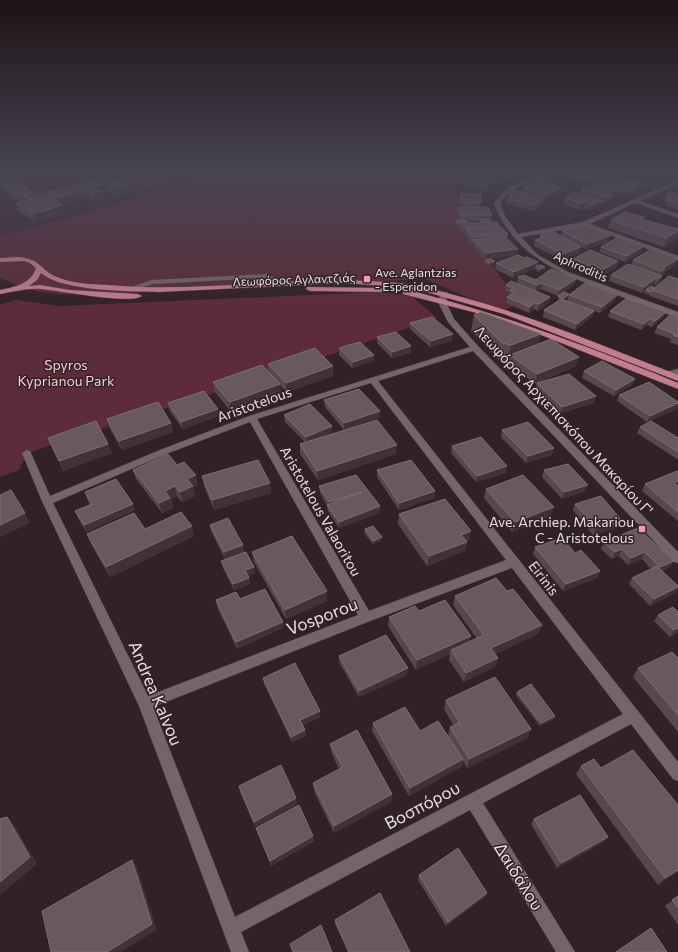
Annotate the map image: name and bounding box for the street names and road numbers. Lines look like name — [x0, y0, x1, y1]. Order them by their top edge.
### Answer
street label: Aphroditis — [552, 248, 610, 284]
street label: Λεωφόρος Αγλαντζιάς — [232, 270, 356, 288]
street label: Λεωφόρος Αρχιεπισκόπου Μακαρίου Γ' — [471, 322, 657, 518]
street label: Aristotelous — [214, 383, 294, 425]
street label: Aristotelous Valaoritou — [277, 443, 365, 579]
street label: Eirinis — [525, 557, 563, 599]
street label: Vosporou — [283, 593, 361, 639]
street label: Andrea Kalvou — [125, 638, 187, 748]
street label: Βοσπόρου — [381, 776, 463, 834]
street label: Δαιδάλου — [490, 838, 548, 914]

